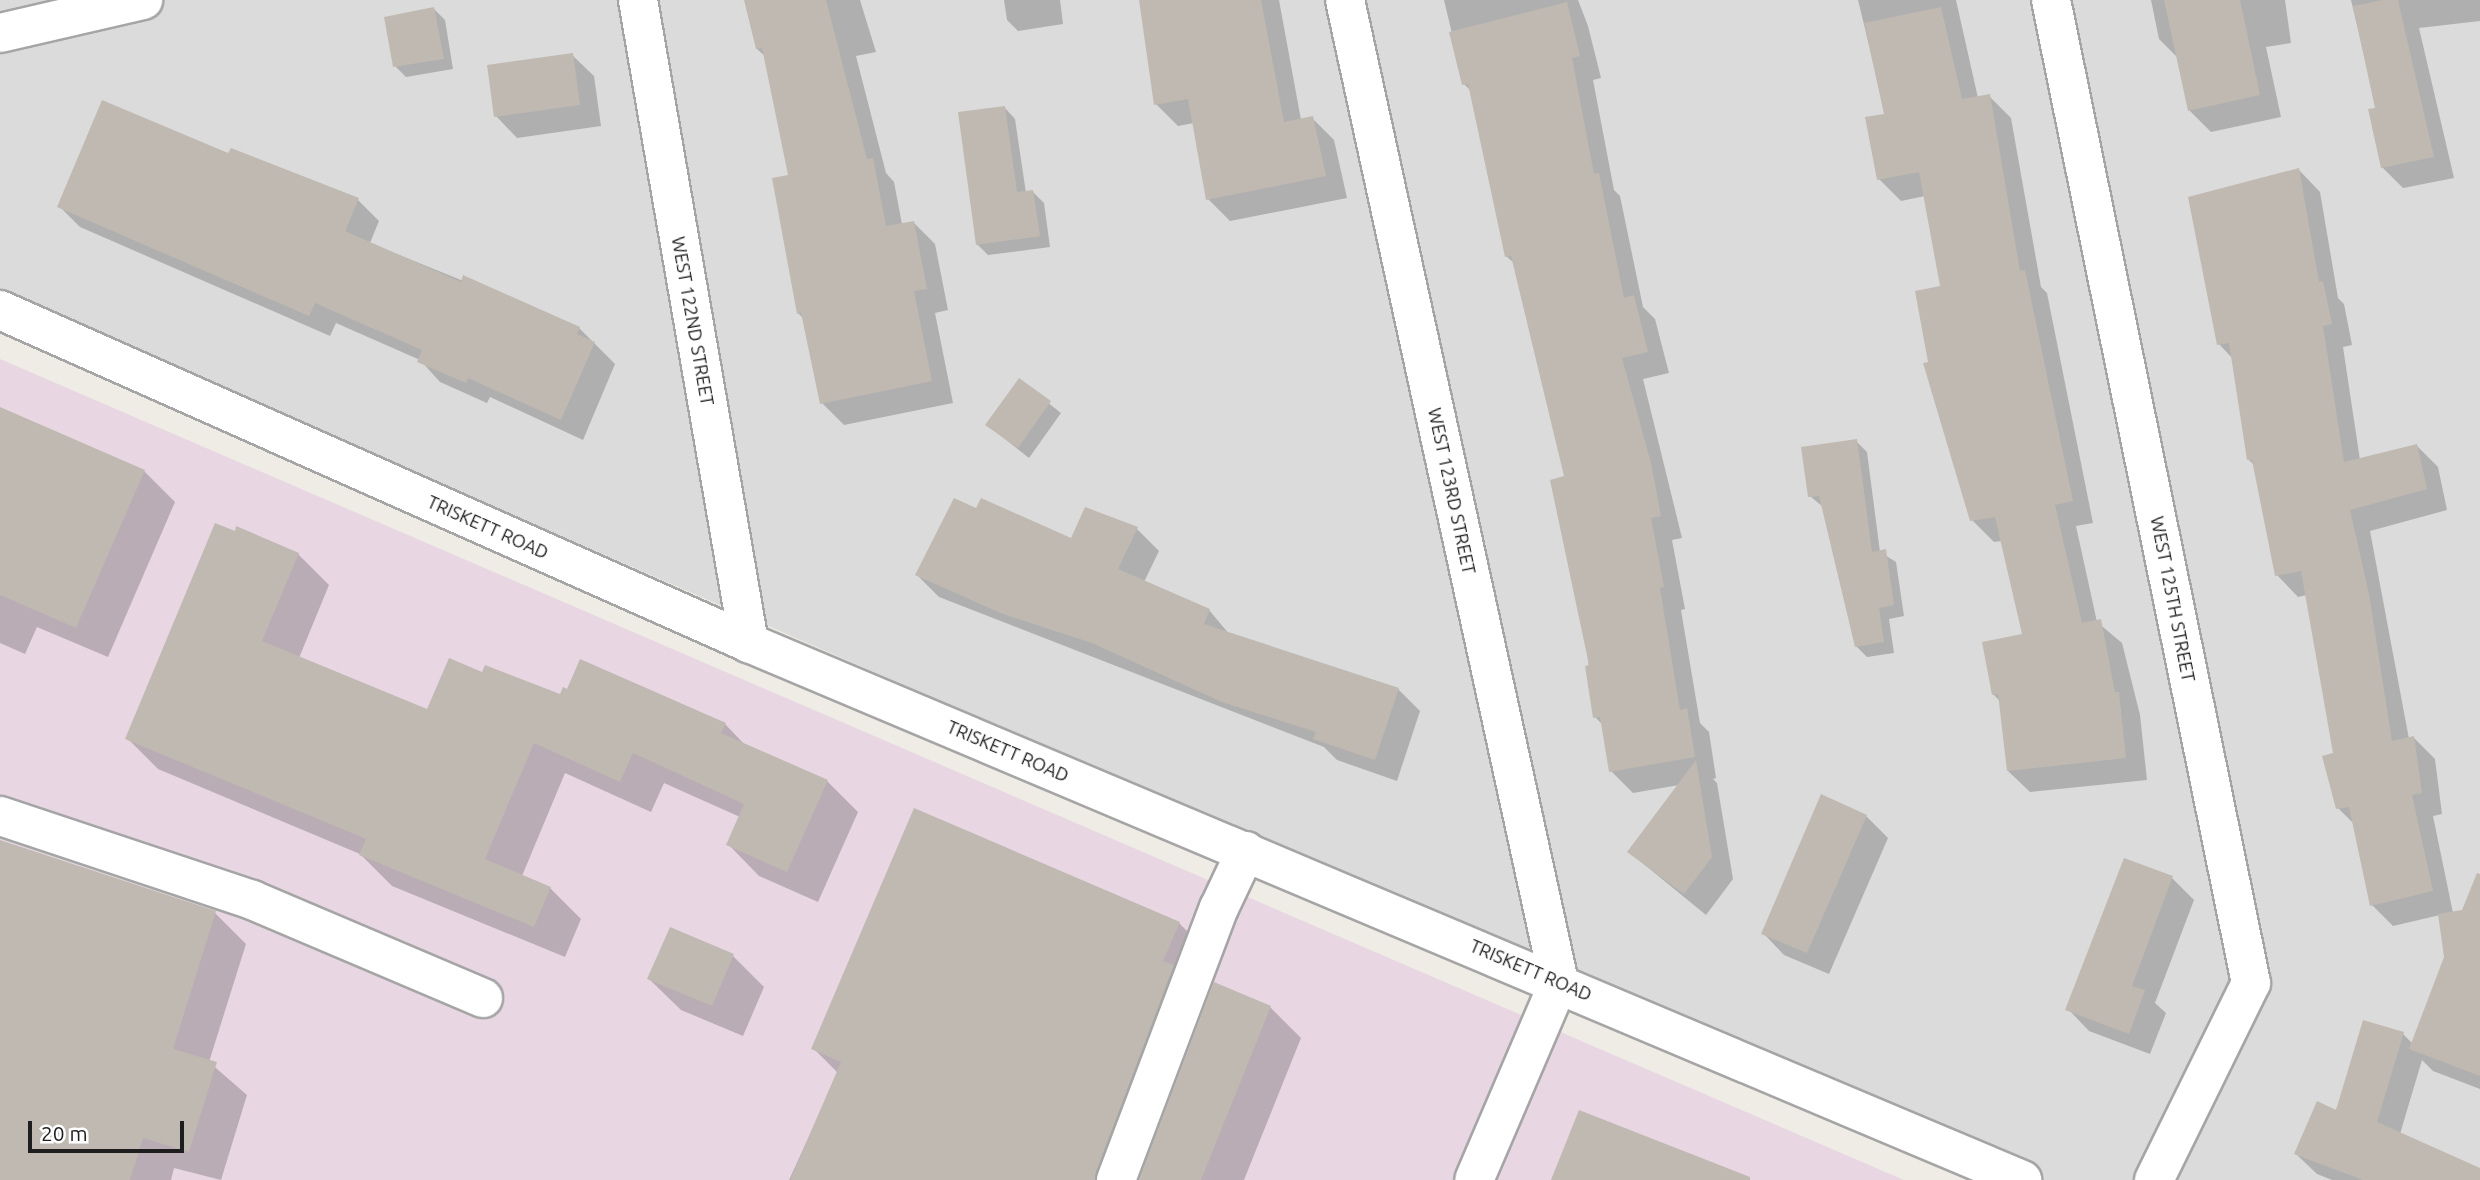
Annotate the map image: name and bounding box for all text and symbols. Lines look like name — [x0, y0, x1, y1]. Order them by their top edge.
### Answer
street label: WEST 122ND STREET — [667, 235, 719, 407]
street label: WEST 123RD STREET — [1424, 406, 1480, 576]
street label: TRISKETT ROAD — [424, 491, 552, 563]
street label: WEST 125TH STREET — [2146, 514, 2200, 684]
street label: TRISKETT ROAD — [944, 716, 1072, 786]
street label: TRISKETT ROAD — [1467, 935, 1595, 1005]
scale bar — [32, 1106, 187, 1150]
text: 20 m — [41, 1121, 88, 1145]

